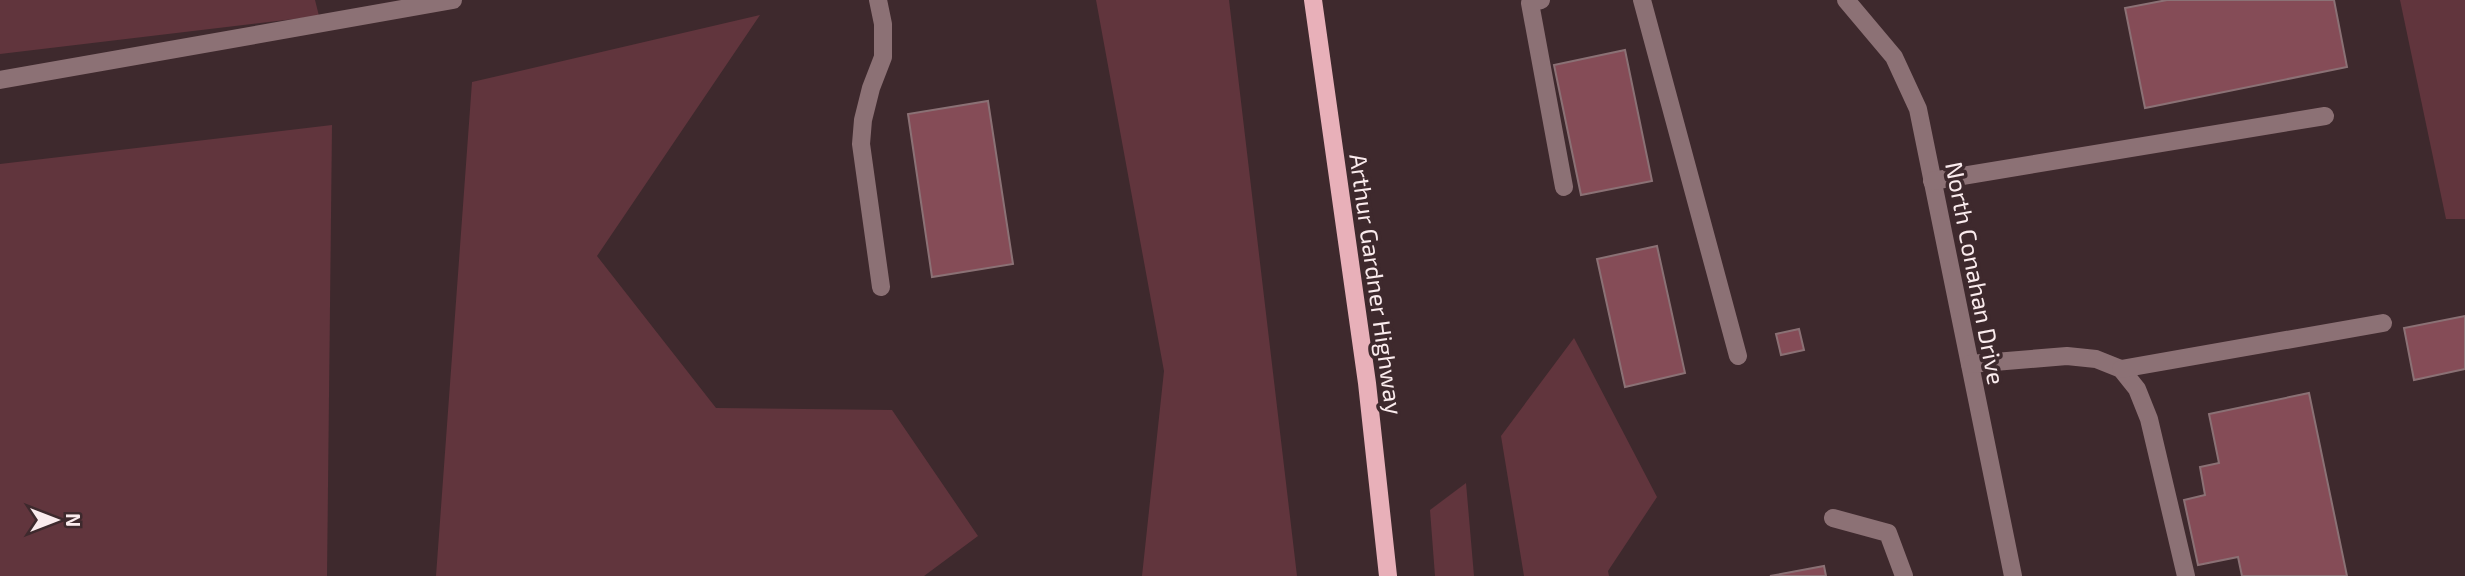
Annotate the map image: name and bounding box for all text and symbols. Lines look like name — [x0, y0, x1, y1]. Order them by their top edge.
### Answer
street label: Arthur Gardner Highway — [1344, 152, 1410, 417]
street label: North Conahan Drive — [1940, 159, 2012, 387]
north arrow — [21, 485, 91, 555]
text: N — [62, 513, 85, 527]

